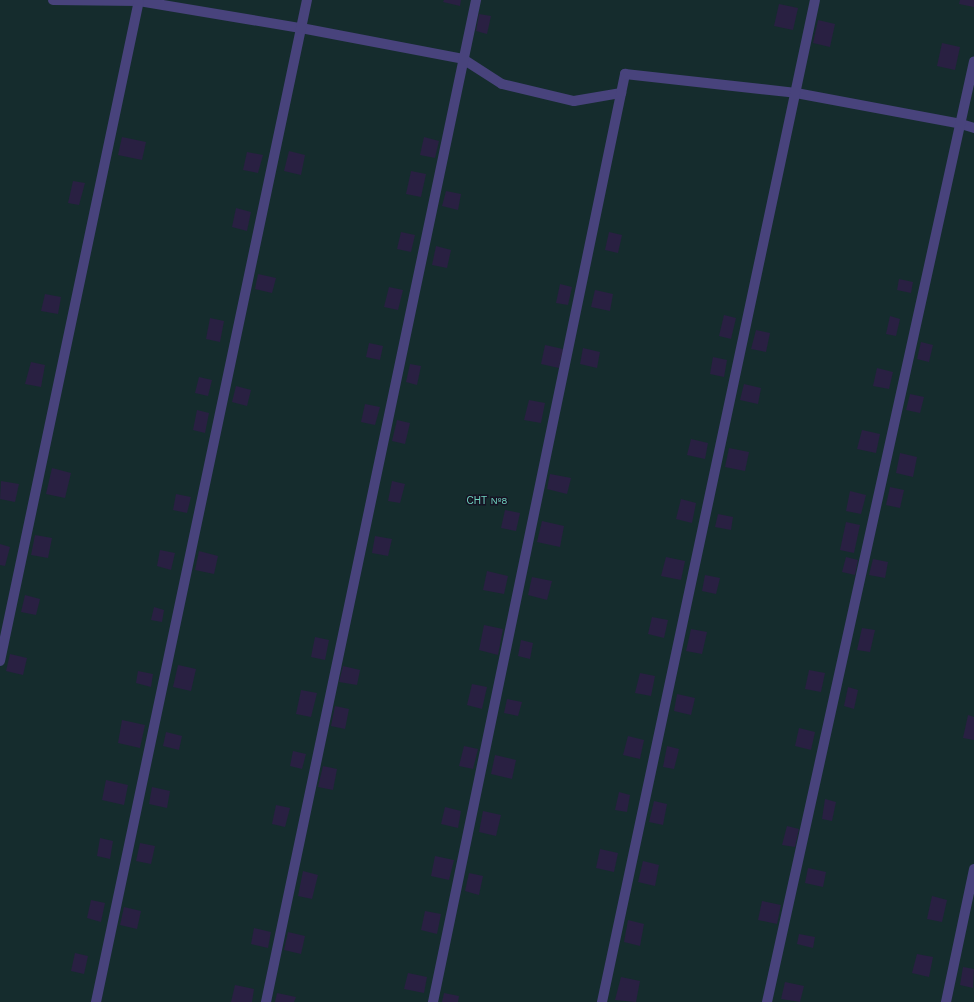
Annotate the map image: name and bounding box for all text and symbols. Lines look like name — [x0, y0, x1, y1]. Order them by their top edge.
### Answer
park label: СНТ №8 — [466, 495, 508, 507]

